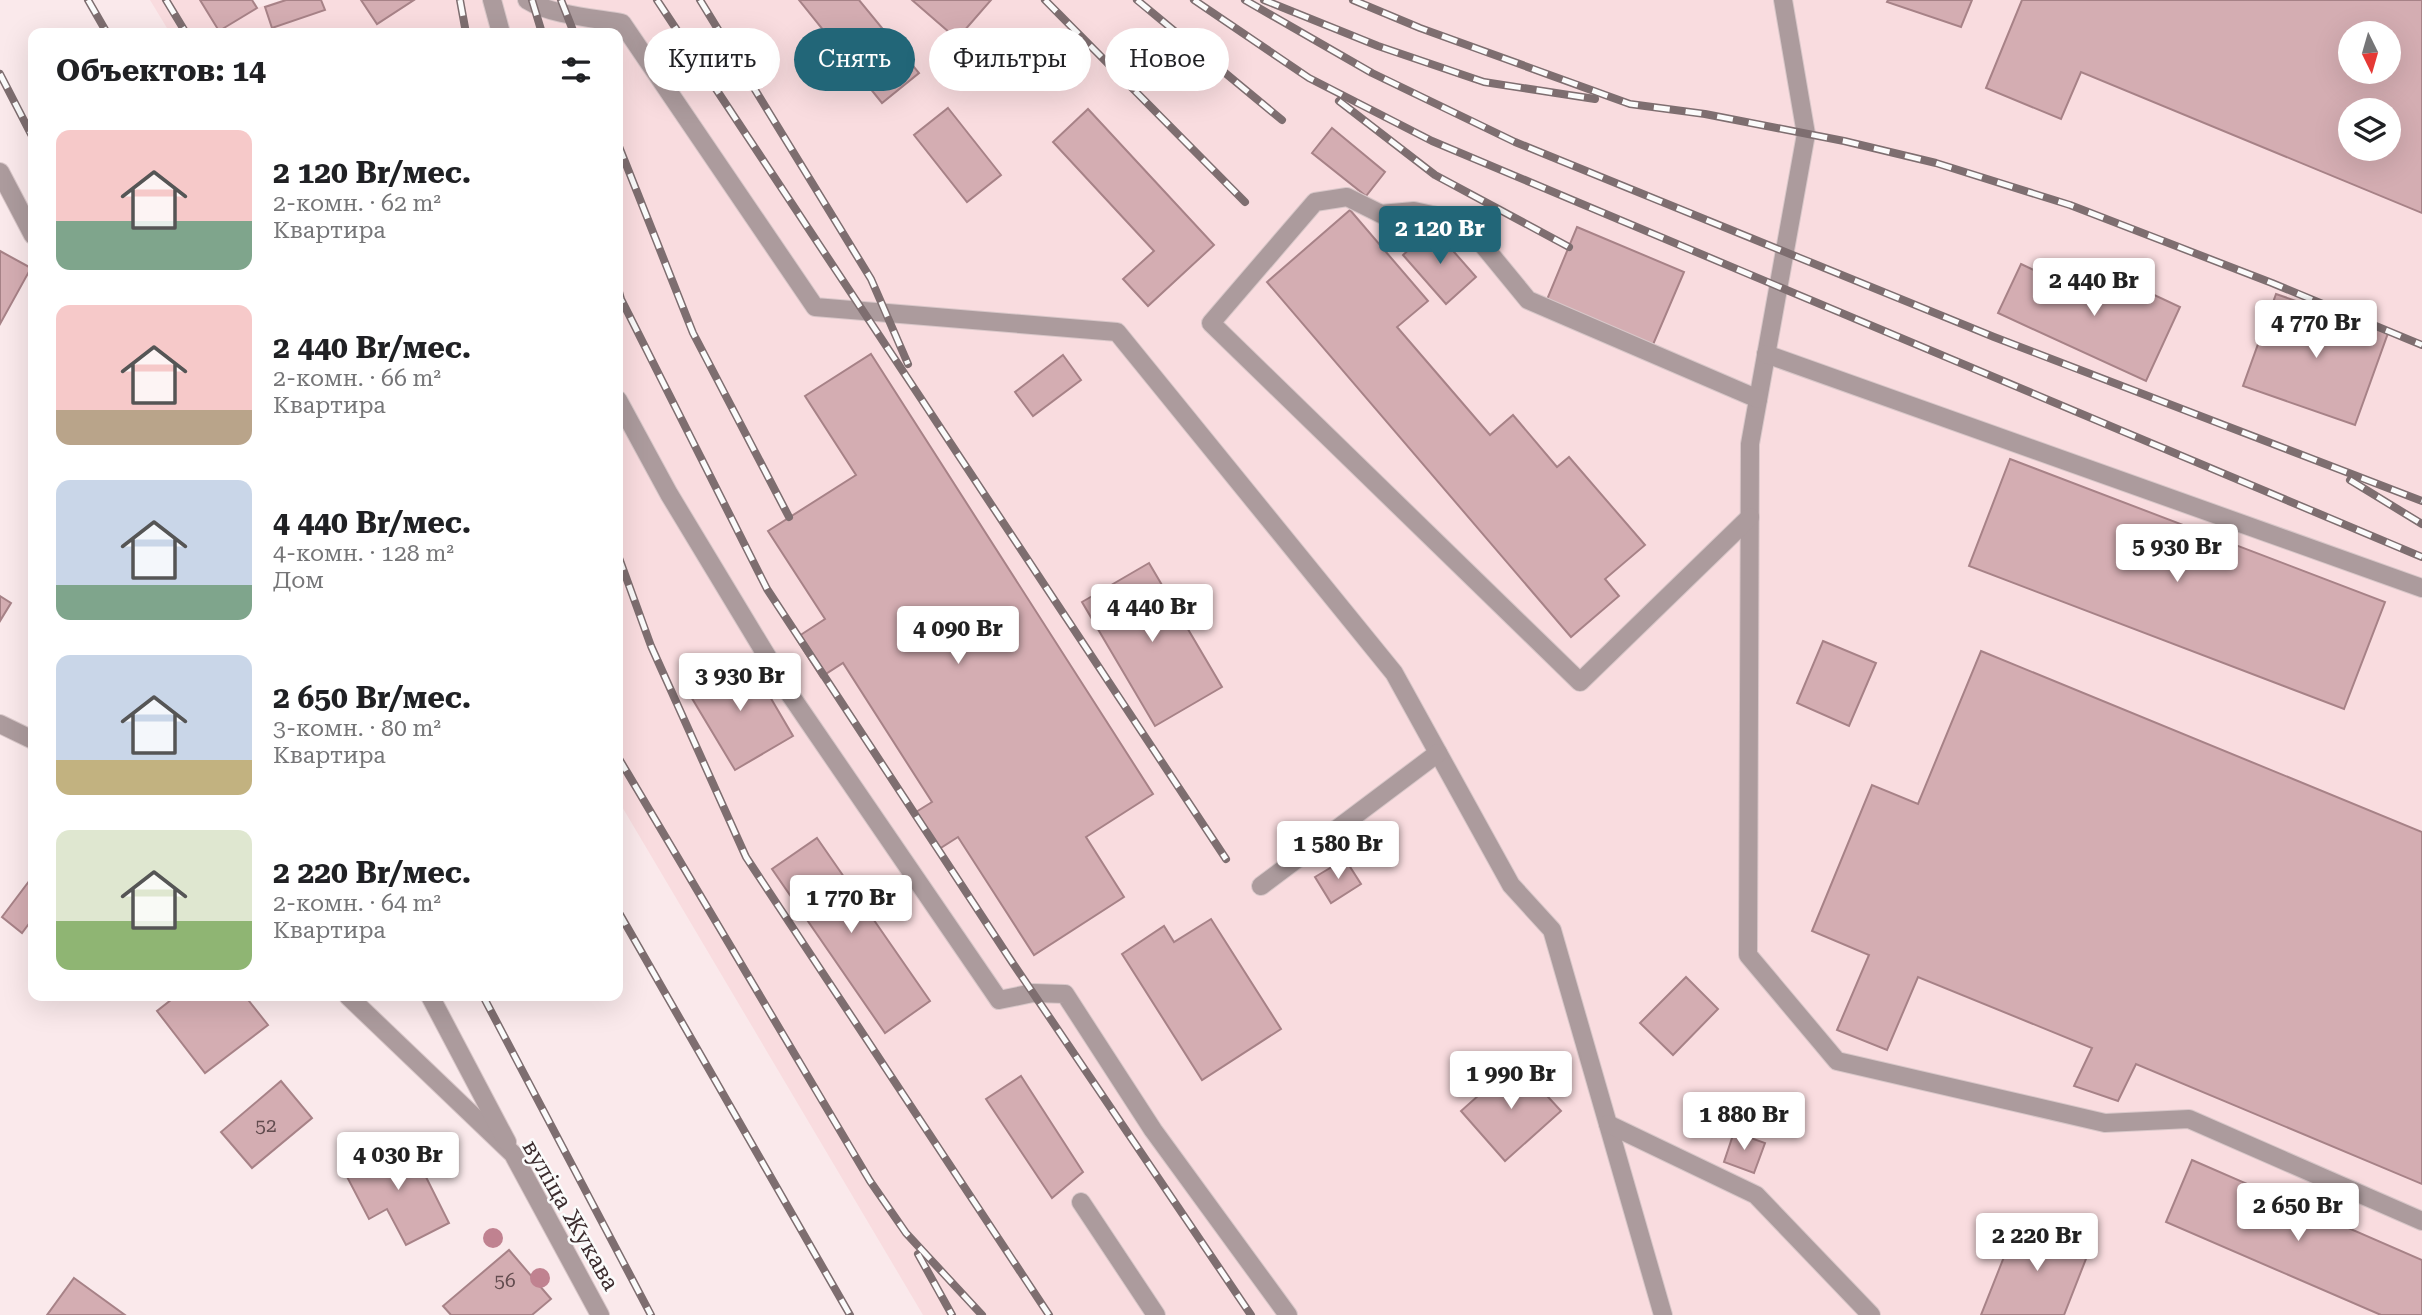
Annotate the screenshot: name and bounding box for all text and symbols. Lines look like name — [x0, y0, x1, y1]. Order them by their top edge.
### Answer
north arrow — [2338, 21, 2401, 84]
map controls — [2338, 21, 2401, 161]
chip: Купить — [644, 28, 780, 91]
chip: Снять — [794, 28, 915, 91]
chip: Фильтры — [929, 28, 1091, 91]
chip: Новое — [1105, 28, 1229, 91]
icon: filters — [557, 51, 595, 89]
text: Объектов: 14 — [56, 53, 266, 88]
button: layers — [2338, 98, 2401, 161]
text: 2 120 Br/мес. — [273, 155, 471, 190]
icon: home — [112, 158, 196, 242]
text: 2-комн. · 62 m² — [273, 190, 441, 217]
pin: 2 120 Br — [1368, 206, 1512, 266]
text: 2 120 Br — [1395, 215, 1485, 242]
text: Квартира — [273, 217, 386, 244]
pin: 2 440 Br — [2022, 258, 2166, 318]
text: 2 440 Br — [2049, 267, 2139, 294]
pin: 4 770 Br — [2244, 300, 2388, 360]
text: 4 770 Br — [2271, 309, 2361, 336]
text: 2 440 Br/мес. — [273, 330, 471, 365]
icon: home — [112, 333, 196, 417]
text: 2-комн. · 66 m² — [273, 365, 441, 392]
text: Квартира — [273, 392, 386, 419]
text: 4 440 Br/мес. — [273, 505, 471, 540]
icon: home — [112, 508, 196, 592]
pin: 5 930 Br — [2105, 524, 2249, 584]
text: 5 930 Br — [2132, 533, 2222, 560]
text: 4-комн. · 128 m² — [273, 540, 454, 567]
text: Дом — [273, 567, 324, 594]
pin: 4 440 Br — [1080, 584, 1224, 644]
text: 4 440 Br — [1107, 593, 1197, 620]
pin: 4 090 Br — [886, 606, 1030, 666]
text: 4 090 Br — [913, 615, 1003, 642]
pin: 3 930 Br — [668, 654, 812, 713]
text: 3 930 Br — [695, 662, 785, 689]
text: 2 650 Br/мес. — [273, 680, 471, 715]
icon: home — [112, 683, 196, 767]
text: 3-комн. · 80 m² — [273, 715, 441, 742]
text: Квартира — [273, 742, 386, 769]
pin: 1 580 Br — [1266, 822, 1410, 881]
text: 1 580 Br — [1293, 830, 1383, 857]
text: 2 220 Br/мес. — [273, 855, 471, 890]
icon: home — [112, 858, 196, 942]
pin: 1 770 Br — [779, 876, 923, 935]
text: 1 770 Br — [806, 884, 896, 911]
text: 2-комн. · 64 m² — [273, 890, 441, 917]
text: Квартира — [273, 917, 386, 944]
pin: 1 990 Br — [1439, 1052, 1583, 1111]
text: 1 990 Br — [1466, 1060, 1556, 1087]
pin: 1 880 Br — [1672, 1092, 1816, 1152]
text: 1 880 Br — [1699, 1101, 1789, 1128]
house number: 52 — [255, 1114, 277, 1137]
pin: 4 030 Br — [326, 1132, 470, 1192]
street label: вуліца Жукава — [517, 1135, 625, 1296]
text: 4 030 Br — [353, 1141, 443, 1168]
pin: 2 650 Br — [2226, 1184, 2370, 1243]
text: 2 650 Br — [2253, 1192, 2343, 1219]
pin: 2 220 Br — [1965, 1214, 2109, 1273]
text: 2 220 Br — [1992, 1222, 2082, 1249]
house number: 56 — [494, 1269, 516, 1292]

